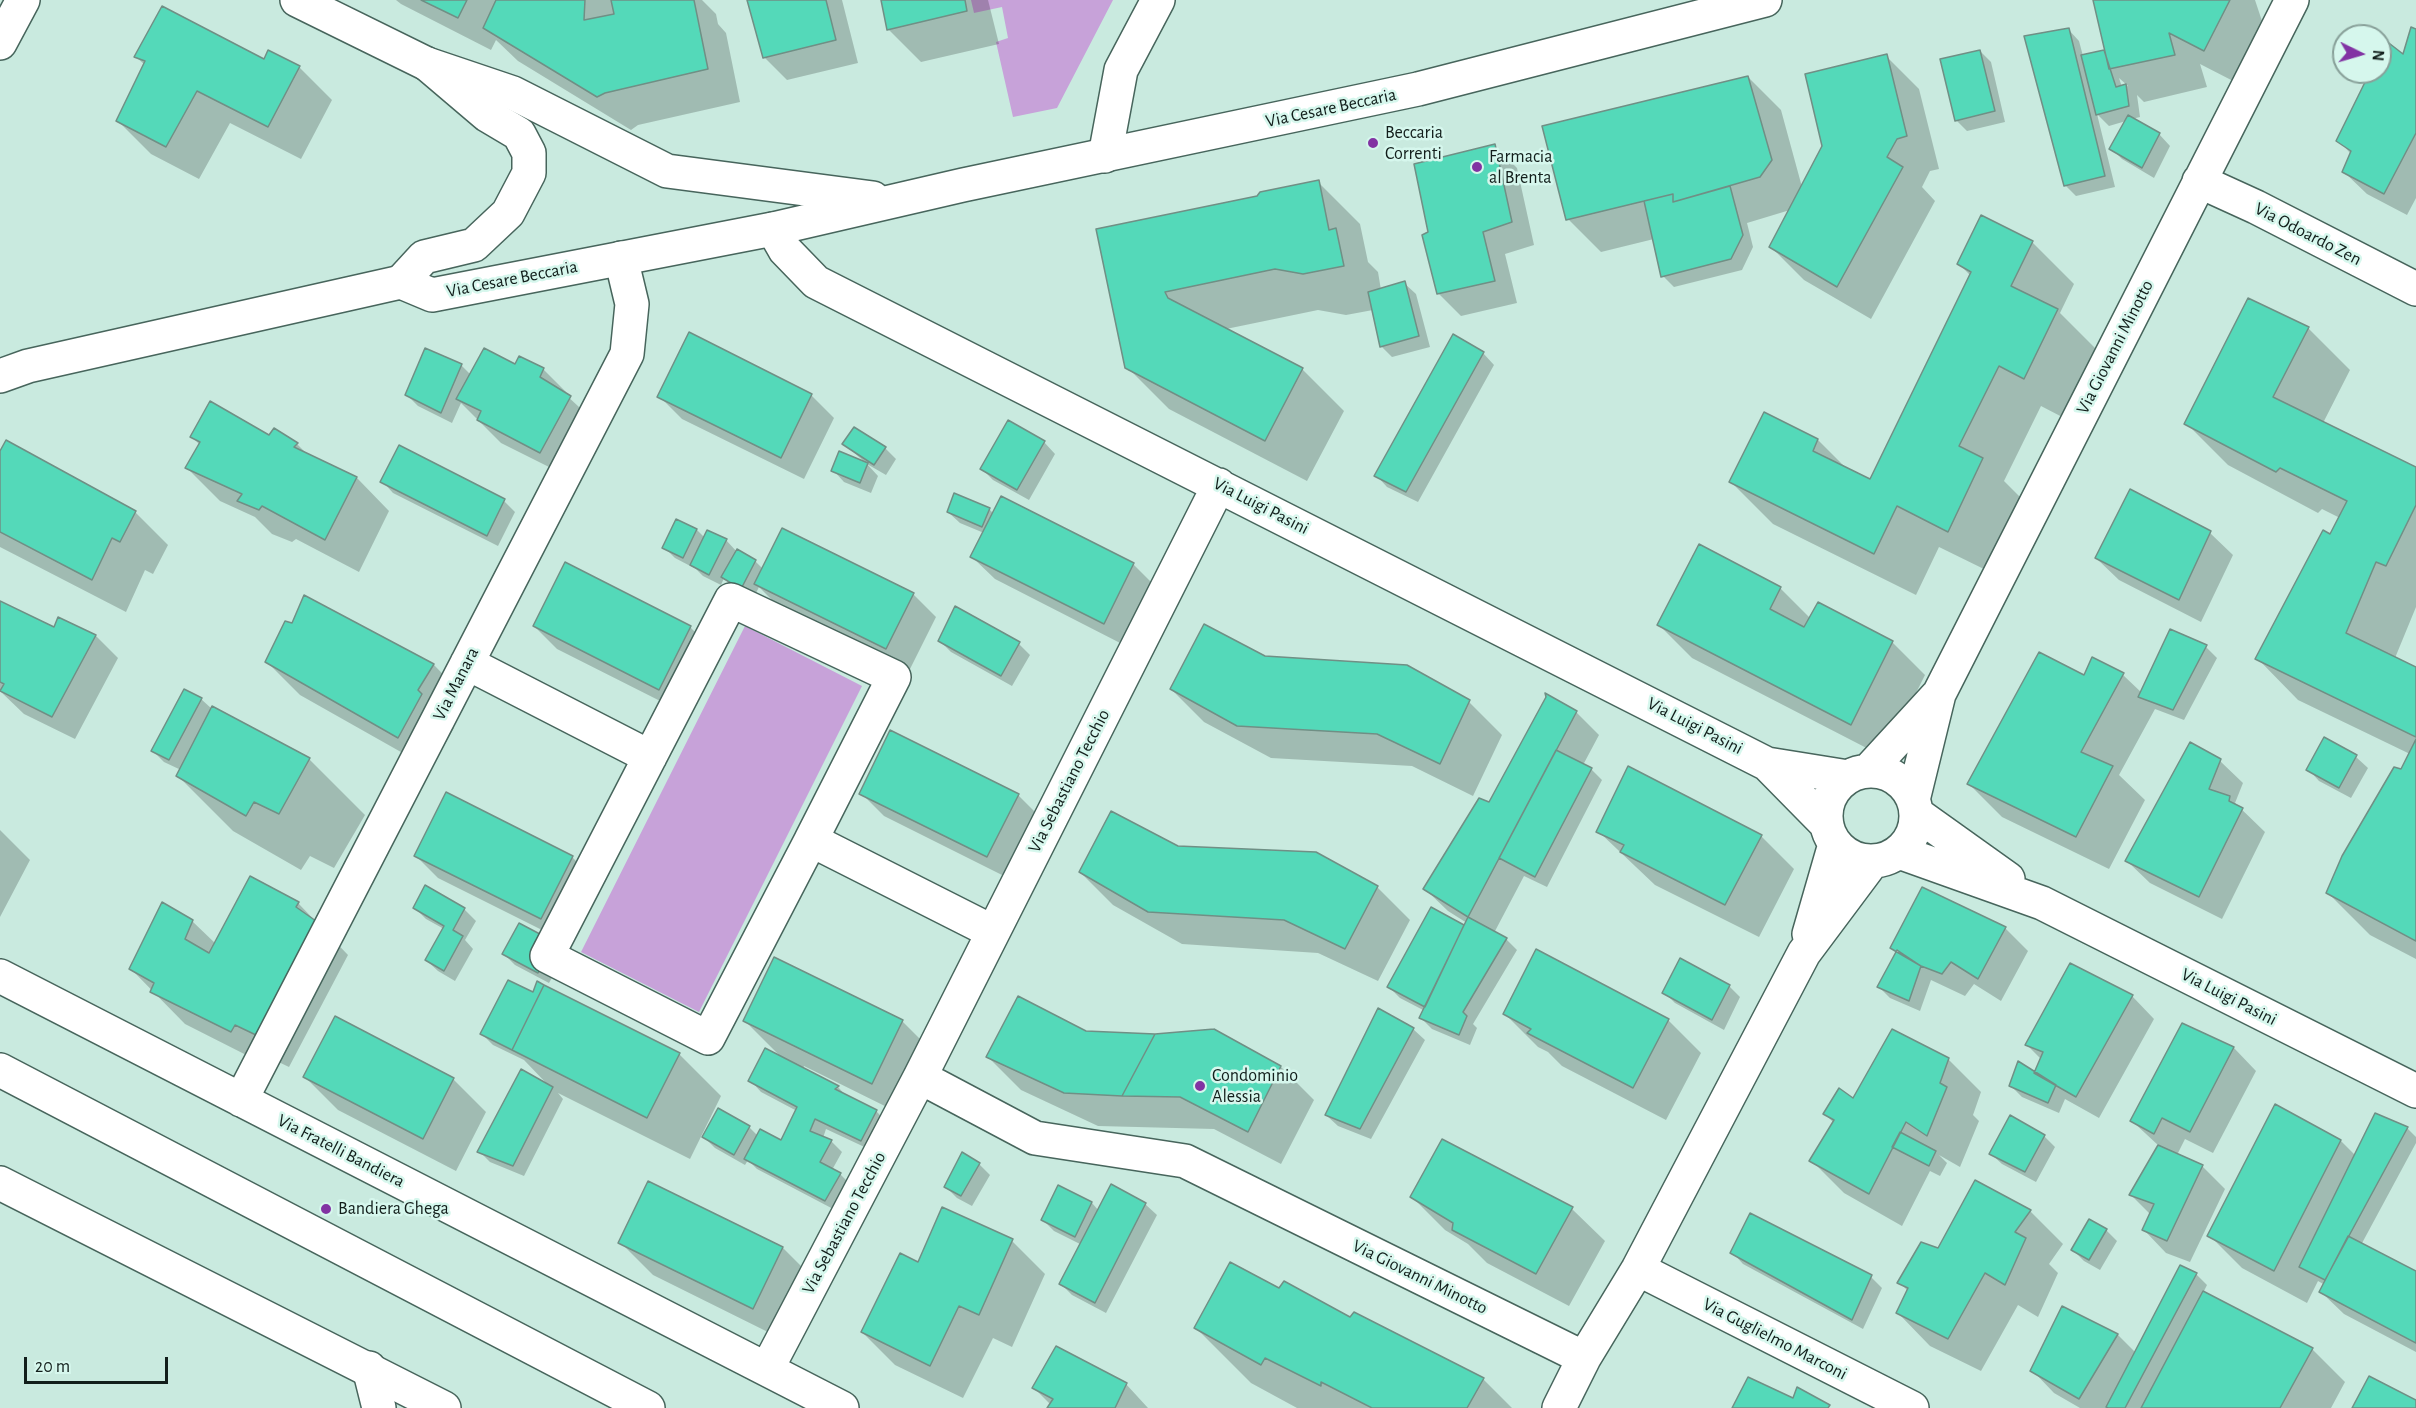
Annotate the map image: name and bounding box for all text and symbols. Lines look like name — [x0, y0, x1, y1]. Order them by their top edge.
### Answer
north arrow — [2332, 24, 2392, 84]
text: N — [2369, 49, 2386, 62]
street label: Via Cesare Beccaria — [1264, 84, 1398, 132]
place label: Beccaria Correnti — [1385, 122, 1443, 164]
marker: Beccaria Correnti — [1366, 136, 1380, 150]
place label: Farmacia al Brenta — [1489, 146, 1553, 188]
marker: Farmacia al Brenta — [1470, 160, 1484, 174]
street label: Via Odoardo Zen — [2251, 198, 2365, 270]
street label: Via Cesare Beccaria — [445, 256, 579, 302]
street label: Via Giovanni Minotto — [2072, 276, 2158, 418]
street label: Via Luigi Pasini — [1209, 473, 1313, 539]
street label: Via Manara — [428, 644, 484, 724]
street label: Via Luigi Pasini — [1643, 693, 1747, 759]
street label: Via Sebastiano Tecchio — [1023, 706, 1115, 856]
street label: Via Luigi Pasini — [2177, 964, 2281, 1030]
place label: Condominio Alessia — [1212, 1065, 1298, 1108]
marker: Condominio Alessia — [1193, 1079, 1207, 1093]
street label: Via Fratelli Bandiera — [274, 1110, 408, 1192]
street label: Via Sebastiano Tecchio — [797, 1148, 891, 1298]
place label: Bandiera Ghega — [338, 1198, 449, 1220]
marker: Bandiera Ghega — [319, 1202, 333, 1216]
street label: Via Giovanni Minotto — [1349, 1235, 1491, 1319]
street label: Via Guglielmo Marconi — [1699, 1293, 1851, 1385]
scale bar — [27, 1345, 171, 1383]
text: 20 m — [35, 1358, 70, 1376]

